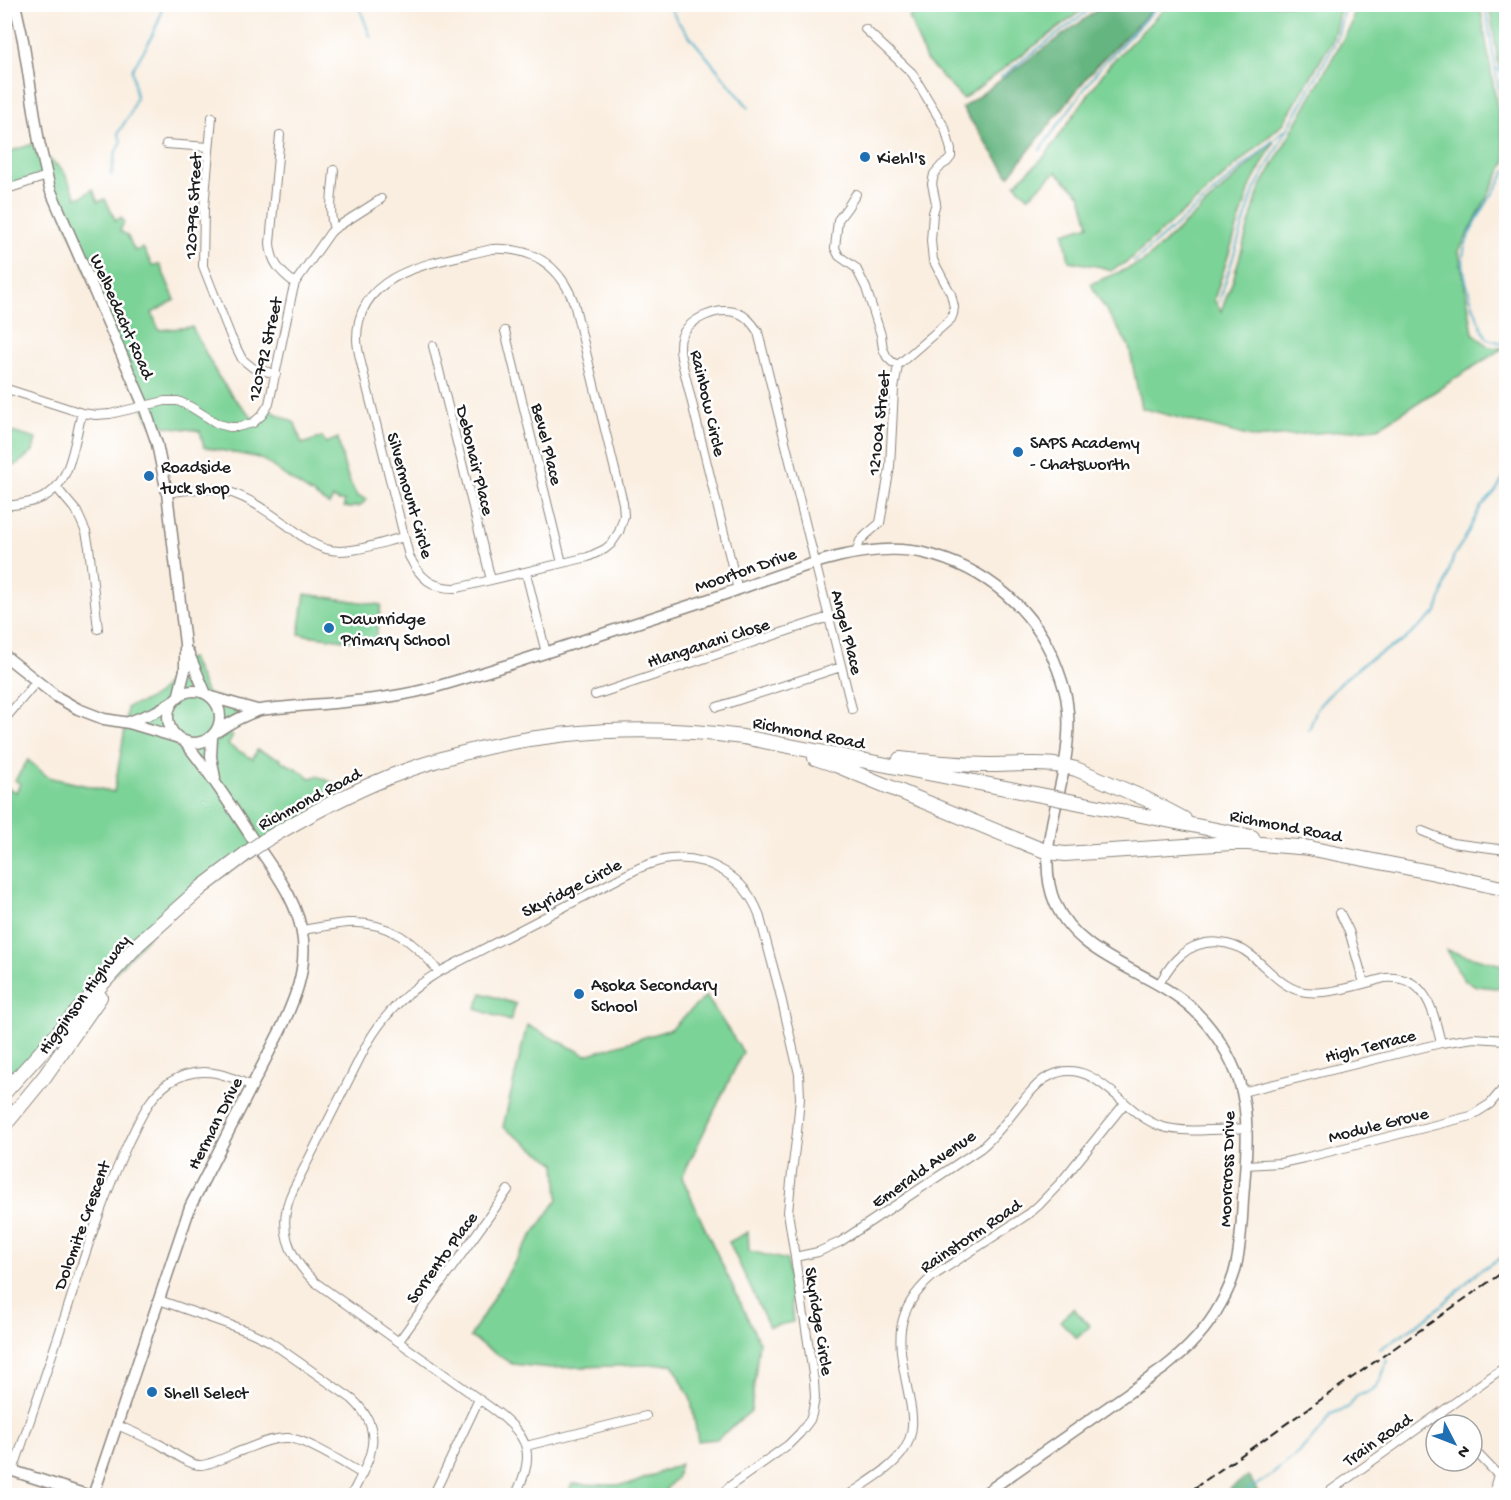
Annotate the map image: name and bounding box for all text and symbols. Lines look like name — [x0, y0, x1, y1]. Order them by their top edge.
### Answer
place label: Kiehl's — [877, 149, 926, 170]
marker: Kiehl's — [858, 150, 872, 164]
street label: 120796 Street — [181, 151, 208, 261]
street label: Welbedacht Road — [84, 251, 158, 384]
street label: 120792 Street — [244, 294, 289, 404]
street label: Rainbow Circle — [684, 348, 729, 459]
street label: 121004 Street — [864, 369, 897, 477]
street label: Bevel Place — [525, 401, 566, 488]
street label: Debonair Place — [450, 403, 498, 518]
street label: Silvermount Circle — [381, 430, 437, 562]
place label: SAPS Academy - Chatsworth — [1030, 434, 1140, 476]
marker: SAPS Academy - Chatsworth — [1011, 445, 1025, 459]
place label: Roadside tuck shop — [160, 458, 231, 500]
marker: Roadside tuck shop — [142, 469, 156, 483]
street label: Moorton Drive — [692, 544, 800, 599]
street label: Angel Place — [825, 588, 866, 678]
place label: Dawnridge Primary School — [340, 610, 450, 652]
street label: Hlanganani Close — [645, 615, 773, 674]
marker: Dawnridge Primary School — [322, 621, 336, 635]
street label: Richmond Road — [751, 713, 868, 756]
street label: Richmond Road — [255, 764, 367, 836]
street label: Richmond Road — [1228, 806, 1345, 849]
street label: Skyridge Circle — [519, 855, 626, 923]
street label: Higginson Highway — [35, 931, 136, 1059]
place label: Asoka Secondary School — [591, 976, 717, 1018]
marker: Asoka Secondary School — [572, 987, 586, 1001]
street label: High Terrace — [1323, 1026, 1419, 1069]
street label: Herman Drive — [184, 1074, 249, 1174]
street label: Module Grove — [1326, 1104, 1432, 1149]
street label: Moorcross Drive — [1216, 1110, 1241, 1227]
street label: Emerald Avenue — [868, 1126, 981, 1214]
street label: Dolomite Crescent — [50, 1157, 117, 1294]
street label: Rainstorm Road — [917, 1195, 1027, 1279]
street label: Sorrento Place — [403, 1208, 484, 1309]
street label: Skyridge Circle — [799, 1266, 837, 1378]
place label: Shell Select — [164, 1384, 250, 1405]
marker: Shell Select — [145, 1385, 159, 1399]
street label: Train Road — [1339, 1409, 1418, 1473]
north arrow — [1424, 1413, 1484, 1473]
text: N — [1452, 1440, 1473, 1461]

